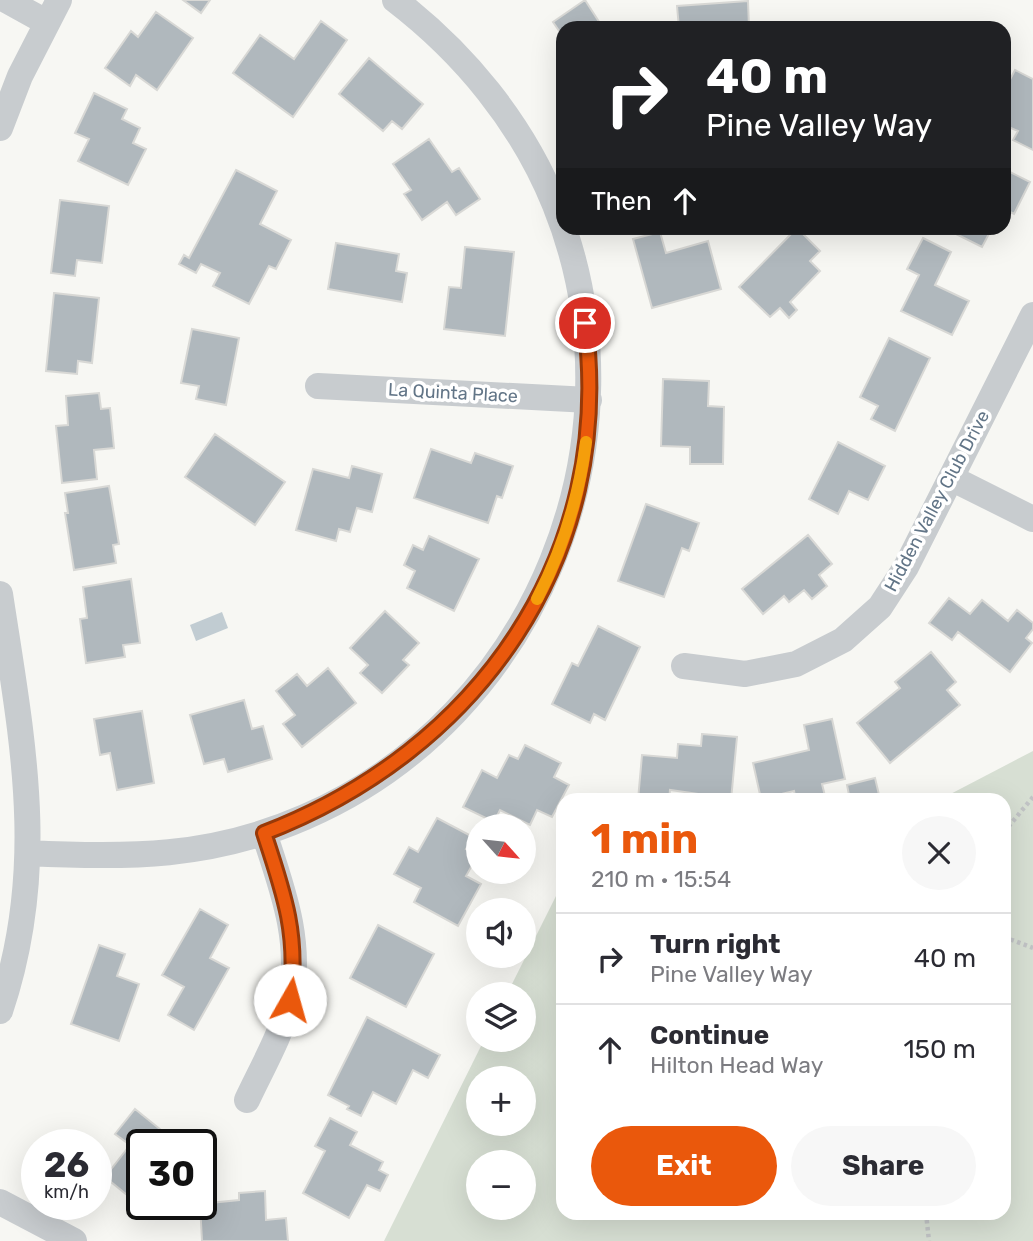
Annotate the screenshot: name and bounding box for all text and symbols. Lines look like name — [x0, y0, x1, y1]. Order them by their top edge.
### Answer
text: 40 m — [706, 47, 828, 105]
icon: right — [591, 49, 682, 140]
text: Pine Valley Way — [706, 106, 932, 144]
icon: ahead — [666, 182, 704, 220]
text: Then — [591, 186, 652, 217]
pin — [555, 293, 615, 353]
icon: arrive — [566, 304, 604, 342]
street label: La Quinta Place — [388, 379, 518, 407]
street label: Hidden Valley Club Drive — [880, 407, 994, 595]
north arrow — [466, 814, 536, 884]
map controls — [466, 814, 536, 1220]
text: 1 min — [591, 814, 698, 864]
button: close — [902, 816, 976, 890]
text: 210 m · 15:54 — [591, 865, 731, 893]
button: sound — [466, 898, 536, 968]
text: Turn right — [650, 929, 780, 960]
icon: right — [591, 940, 629, 978]
text: 40 m — [914, 943, 976, 974]
text: Pine Valley Way — [650, 960, 813, 988]
position arrow — [253, 963, 327, 1037]
button: layers — [466, 982, 536, 1052]
text: Continue — [650, 1020, 769, 1051]
icon: ahead — [591, 1031, 629, 1069]
text: 150 m — [903, 1034, 976, 1065]
text: Hilton Head Way — [650, 1051, 823, 1079]
button: + — [466, 1066, 536, 1136]
button: Exit — [591, 1126, 777, 1206]
button: Share — [791, 1126, 976, 1206]
speed limit sign: 30 — [126, 1129, 217, 1220]
text: 26 — [44, 1144, 89, 1186]
button: − — [466, 1150, 536, 1220]
text: km/h — [44, 1181, 89, 1203]

